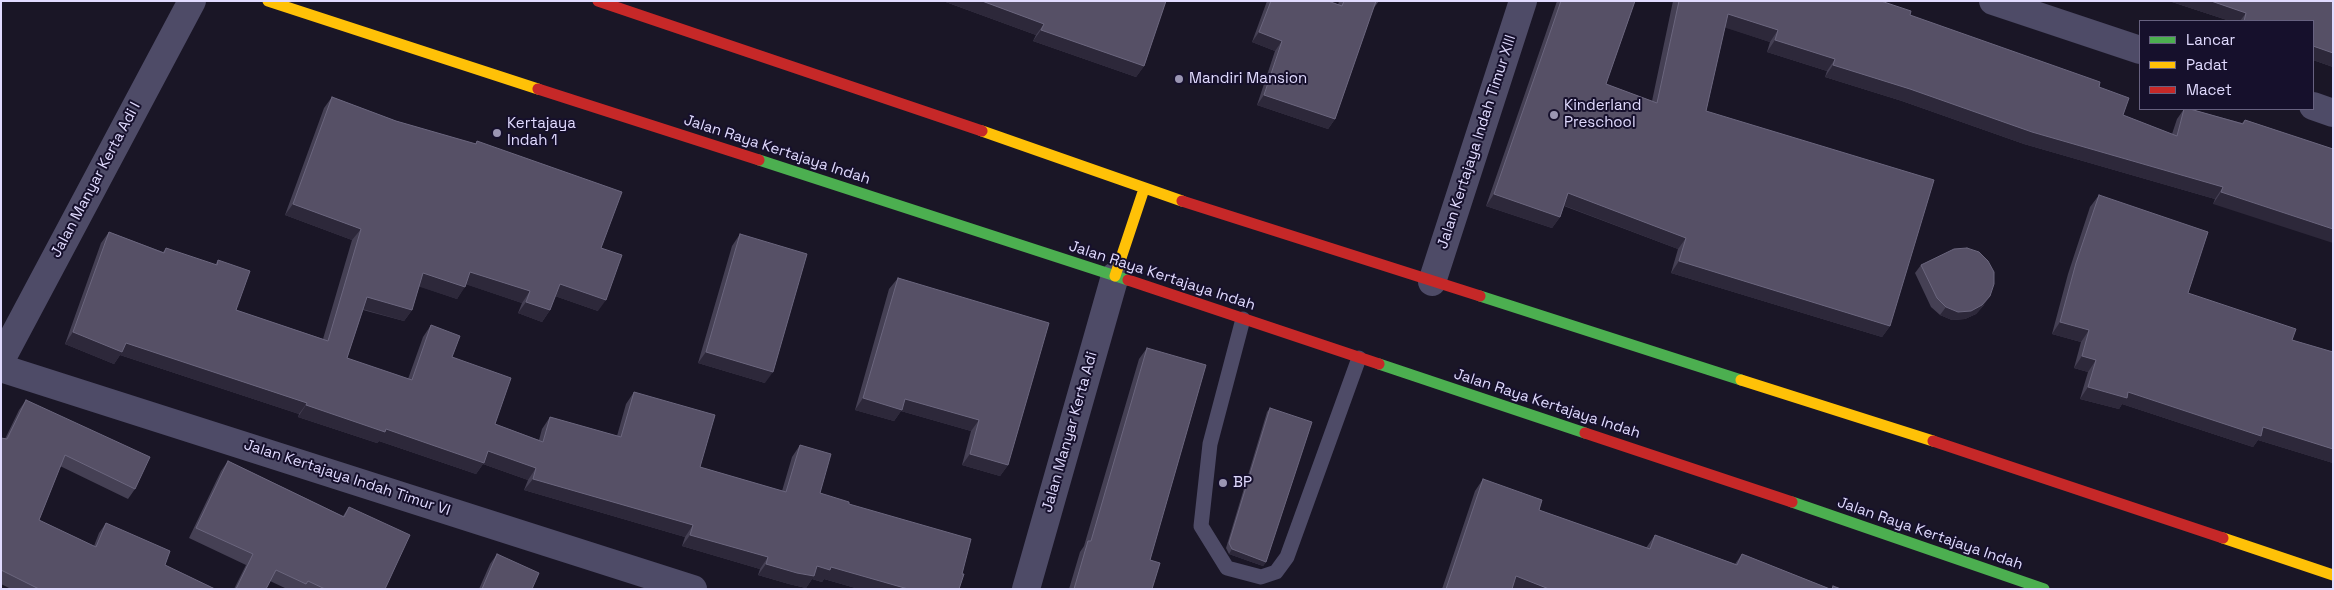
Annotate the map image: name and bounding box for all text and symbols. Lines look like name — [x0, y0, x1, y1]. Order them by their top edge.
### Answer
legend — [2139, 20, 2314, 110]
text: Lancar — [2186, 30, 2235, 49]
street label: Jalan Kertajaya Indah Timur XIII — [1434, 33, 1520, 251]
text: Padat — [2186, 55, 2228, 74]
place label: Mandiri Mansion — [1189, 70, 1307, 88]
marker: Mandiri Mansion — [1173, 73, 1185, 85]
text: Macet — [2186, 80, 2232, 99]
place label: Kinderland Preschool — [1564, 97, 1641, 132]
street label: Jalan Manyar Kerta Adi I — [47, 99, 145, 261]
marker: Kinderland Preschool — [1548, 109, 1560, 121]
street label: Jalan Raya Kertajaya Indah — [681, 111, 873, 189]
place label: Kertajaya Indah 1 — [507, 115, 576, 150]
marker: Kertajaya Indah 1 — [491, 127, 503, 139]
street label: Jalan Raya Kertajaya Indah — [1066, 237, 1258, 315]
street label: Jalan Manyar Kerta Adi — [1038, 350, 1102, 514]
street label: Jalan Raya Kertajaya Indah — [1451, 365, 1643, 443]
street label: Jalan Kertajaya Indah Timur VI — [241, 436, 453, 520]
place label: BP — [1233, 474, 1252, 492]
marker: BP — [1217, 477, 1229, 489]
street label: Jalan Raya Kertajaya Indah — [1835, 494, 2025, 574]

